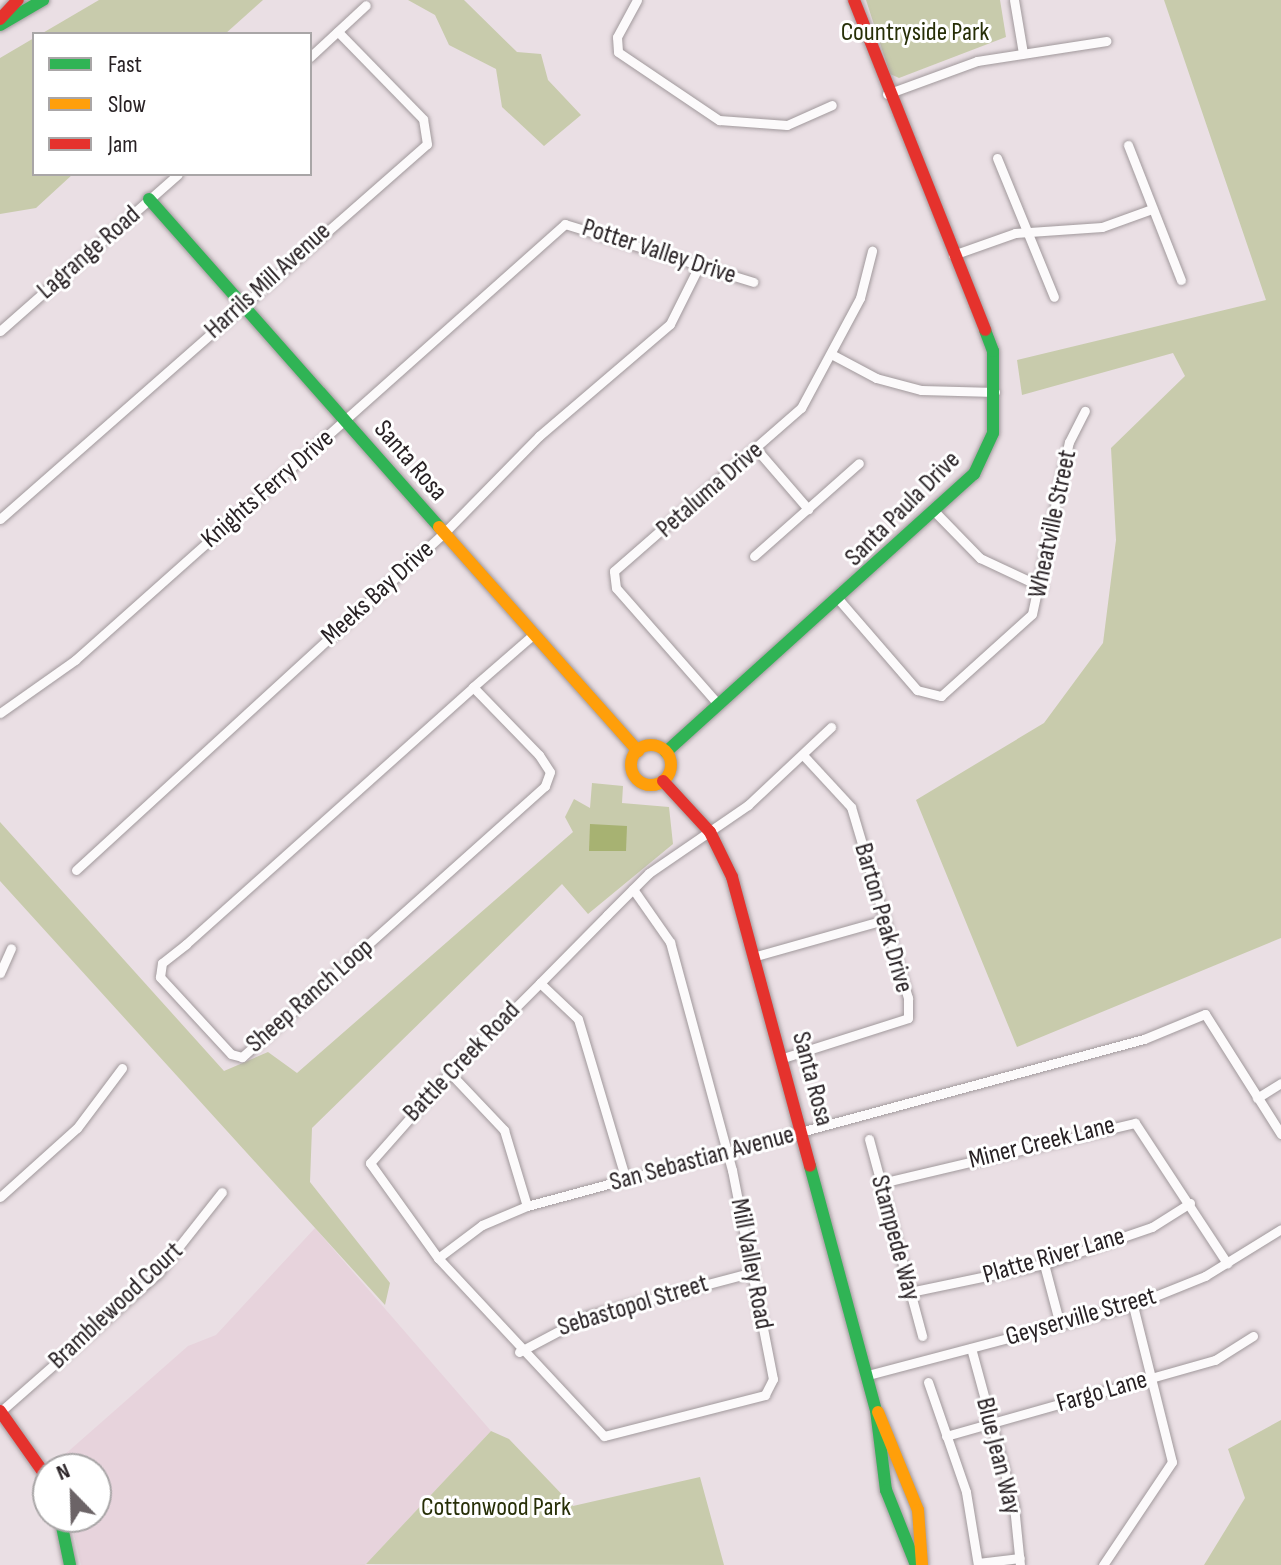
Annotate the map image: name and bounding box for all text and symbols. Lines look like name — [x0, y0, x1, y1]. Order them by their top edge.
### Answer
park label: Countryside Park — [841, 17, 989, 49]
legend — [32, 32, 312, 176]
text: Fast — [108, 50, 142, 79]
text: Slow — [108, 90, 146, 119]
text: Jam — [108, 130, 138, 159]
street label: Lagrange Road — [31, 200, 147, 306]
street label: Potter Valley Drive — [578, 212, 740, 292]
street label: Harrils Mill Avenue — [199, 216, 337, 346]
street label: Santa Rosa — [367, 414, 453, 508]
street label: Knights Ferry Drive — [195, 423, 341, 555]
street label: Petaluma Drive — [650, 435, 770, 545]
street label: Santa Paula Drive — [839, 445, 967, 573]
street label: Wheatville Street — [1022, 447, 1084, 601]
street label: Meeks Bay Drive — [315, 534, 441, 652]
street label: Barton Peak Drive — [847, 840, 919, 996]
street label: Sheep Ranch Loop — [240, 932, 380, 1060]
street label: Battle Creek Road — [397, 996, 527, 1128]
street label: Santa Rosa — [784, 1029, 840, 1129]
street label: Miner Creek Lane — [966, 1110, 1118, 1176]
street label: San Sebastian Avenue — [606, 1119, 798, 1199]
street label: Stampede Way — [863, 1172, 927, 1304]
street label: Mill Valley Road — [723, 1196, 779, 1332]
street label: Platte River Lane — [980, 1221, 1128, 1291]
street label: Bramblewood Court — [42, 1236, 190, 1376]
street label: Sebastopol Street — [554, 1268, 712, 1344]
street label: Geyserville Street — [1002, 1281, 1160, 1353]
street label: Fargo Lane — [1053, 1364, 1151, 1420]
street label: Blue Jean Way — [968, 1394, 1028, 1518]
north arrow — [32, 1453, 112, 1533]
text: N — [53, 1458, 74, 1487]
park label: Cottonwood Park — [421, 1492, 571, 1524]

